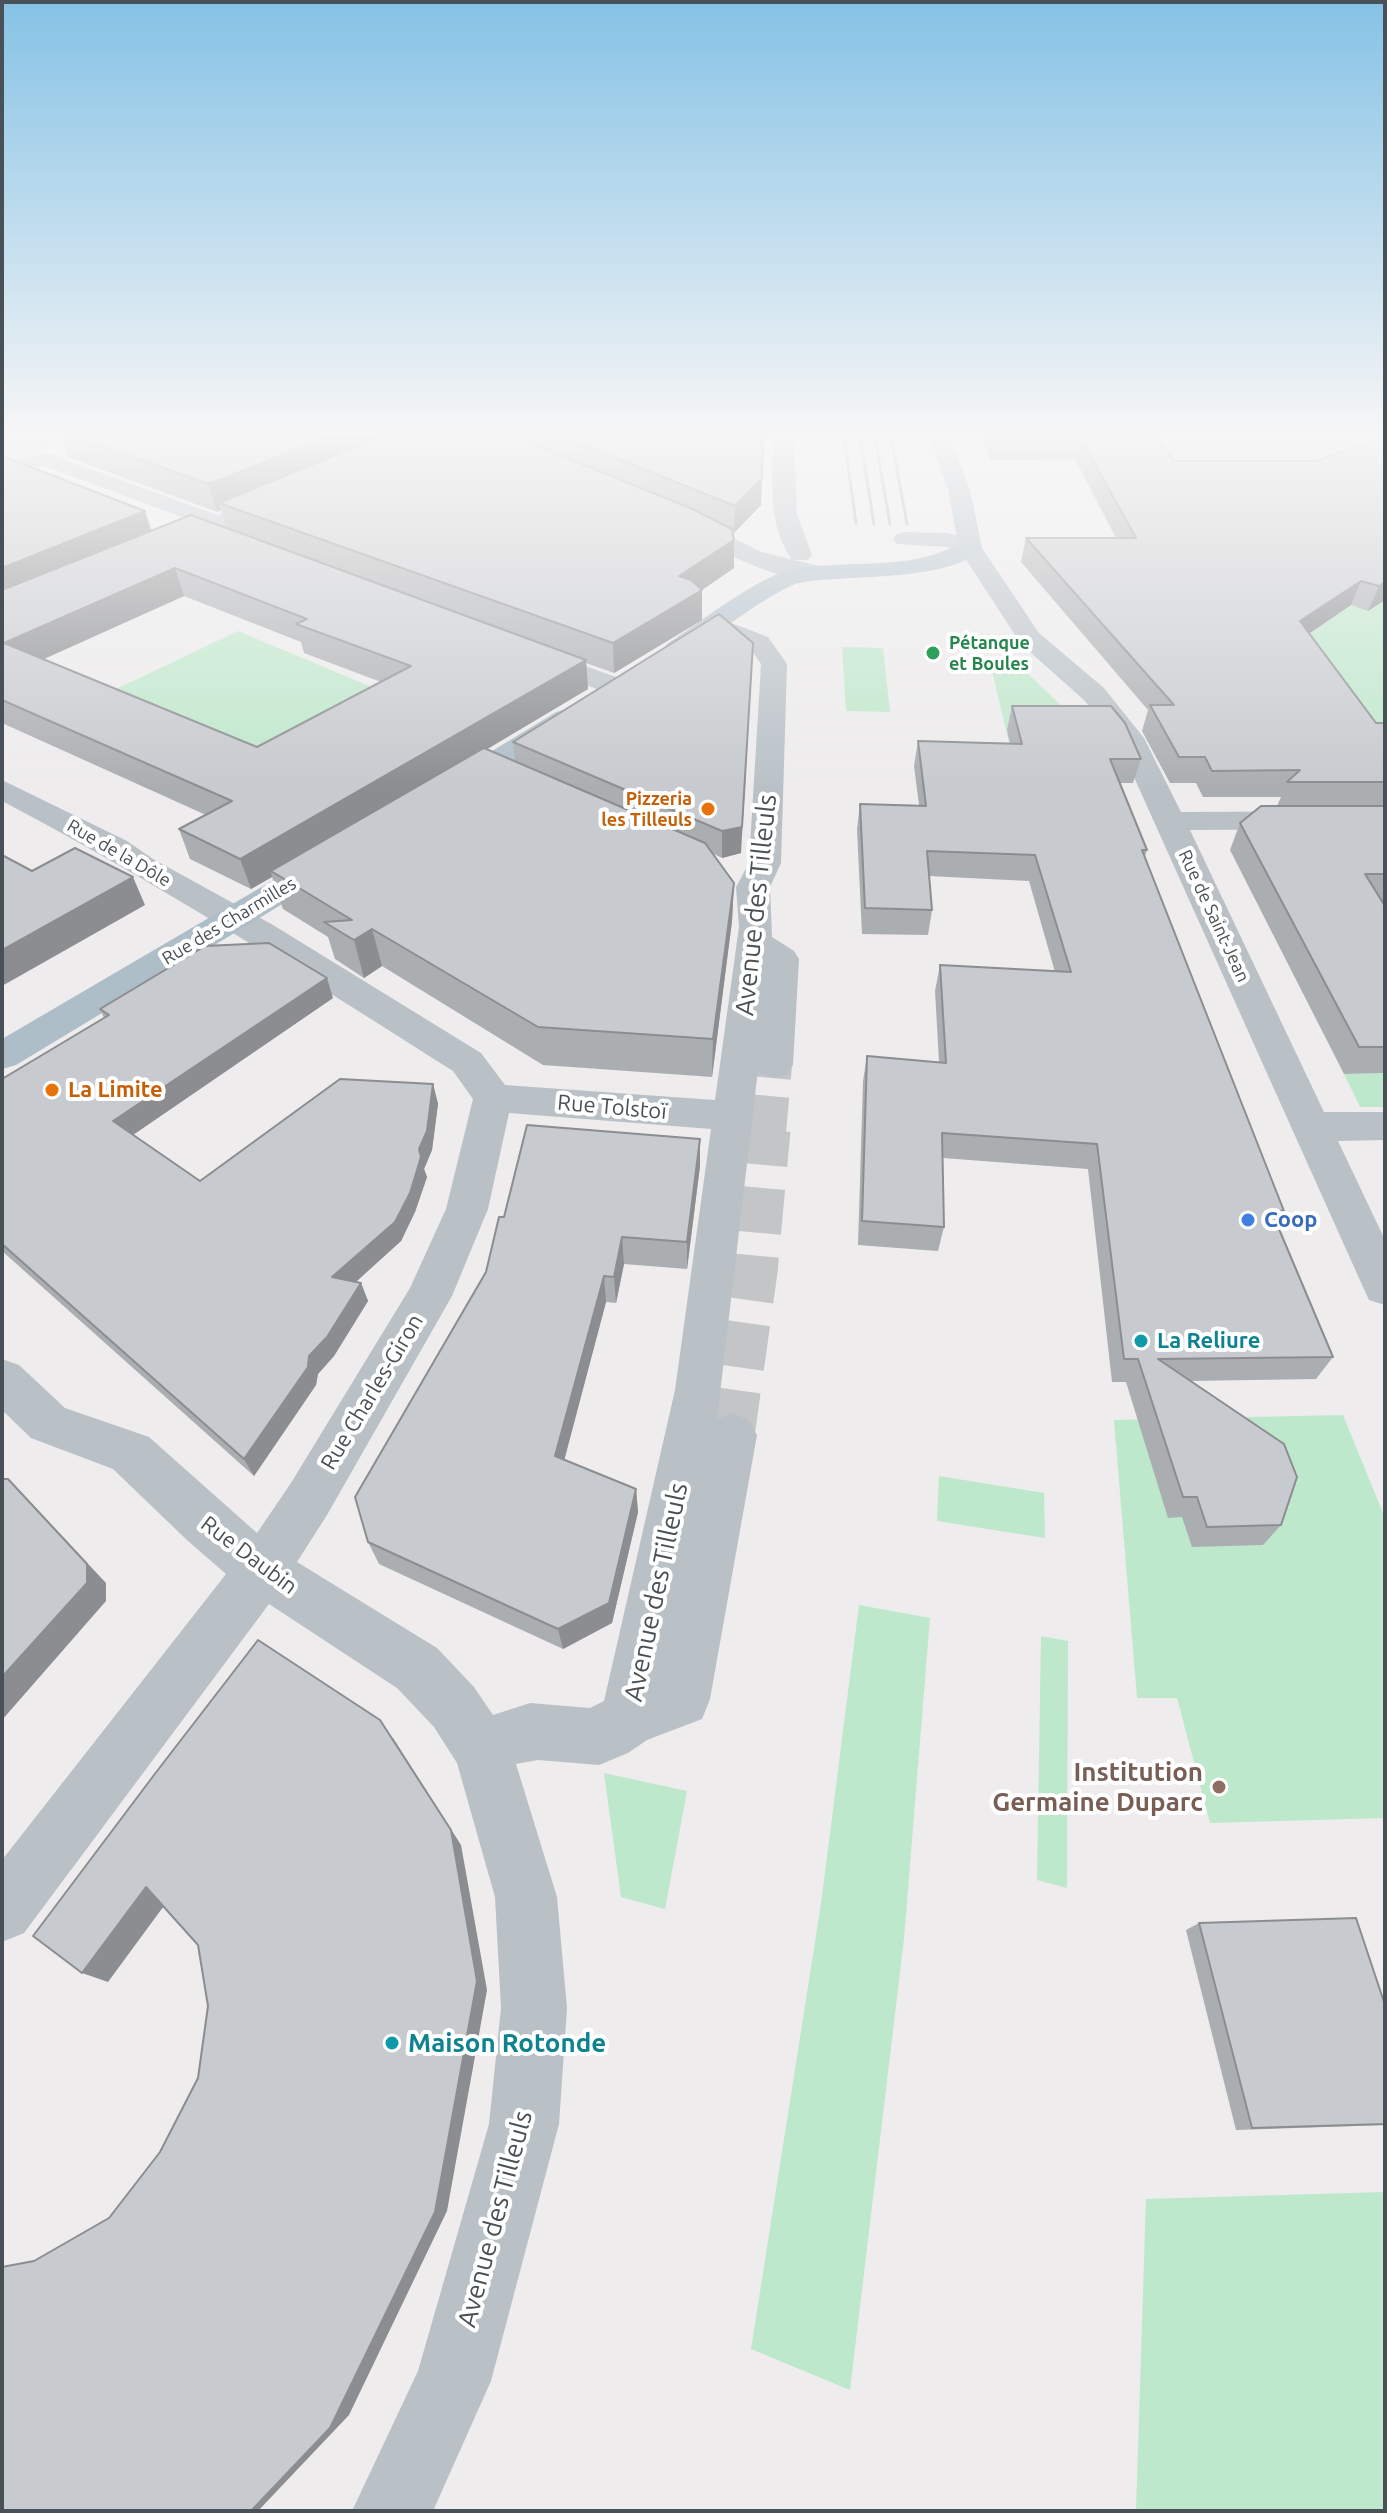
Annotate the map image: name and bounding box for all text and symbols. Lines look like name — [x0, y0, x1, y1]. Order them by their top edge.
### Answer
place label: Pétanque et Boules — [949, 632, 1030, 674]
marker: Pétanque et Boules — [924, 644, 942, 662]
place label: Pizzeria les Tilleuls — [601, 788, 692, 830]
street label: Avenue des Tilleuls — [729, 793, 783, 1017]
marker: Pizzeria les Tilleuls — [699, 800, 717, 818]
street label: Rue de la Dôle — [63, 815, 175, 891]
street label: Rue de Saint-Jean — [1174, 846, 1254, 986]
street label: Rue des Charmilles — [158, 872, 300, 970]
place label: La Limite — [68, 1077, 163, 1103]
marker: La Limite — [43, 1081, 61, 1099]
street label: Rue Tolstoï — [556, 1089, 668, 1125]
place label: Coop — [1264, 1207, 1318, 1233]
marker: Coop — [1239, 1211, 1257, 1229]
street label: Rue Charles-Giron — [315, 1309, 429, 1475]
place label: La Reliure — [1157, 1328, 1260, 1354]
marker: La Reliure — [1132, 1332, 1150, 1350]
street label: Avenue des Tilleuls — [618, 1480, 694, 1704]
street label: Rue Daubin — [196, 1510, 302, 1600]
place label: Institution Germaine Duparc — [992, 1756, 1203, 1818]
marker: Institution Germaine Duparc — [1210, 1778, 1228, 1796]
place label: Maison Rotonde — [408, 2027, 606, 2059]
marker: Maison Rotonde — [383, 2034, 401, 2052]
street label: Avenue des Tilleuls — [451, 2107, 539, 2331]

